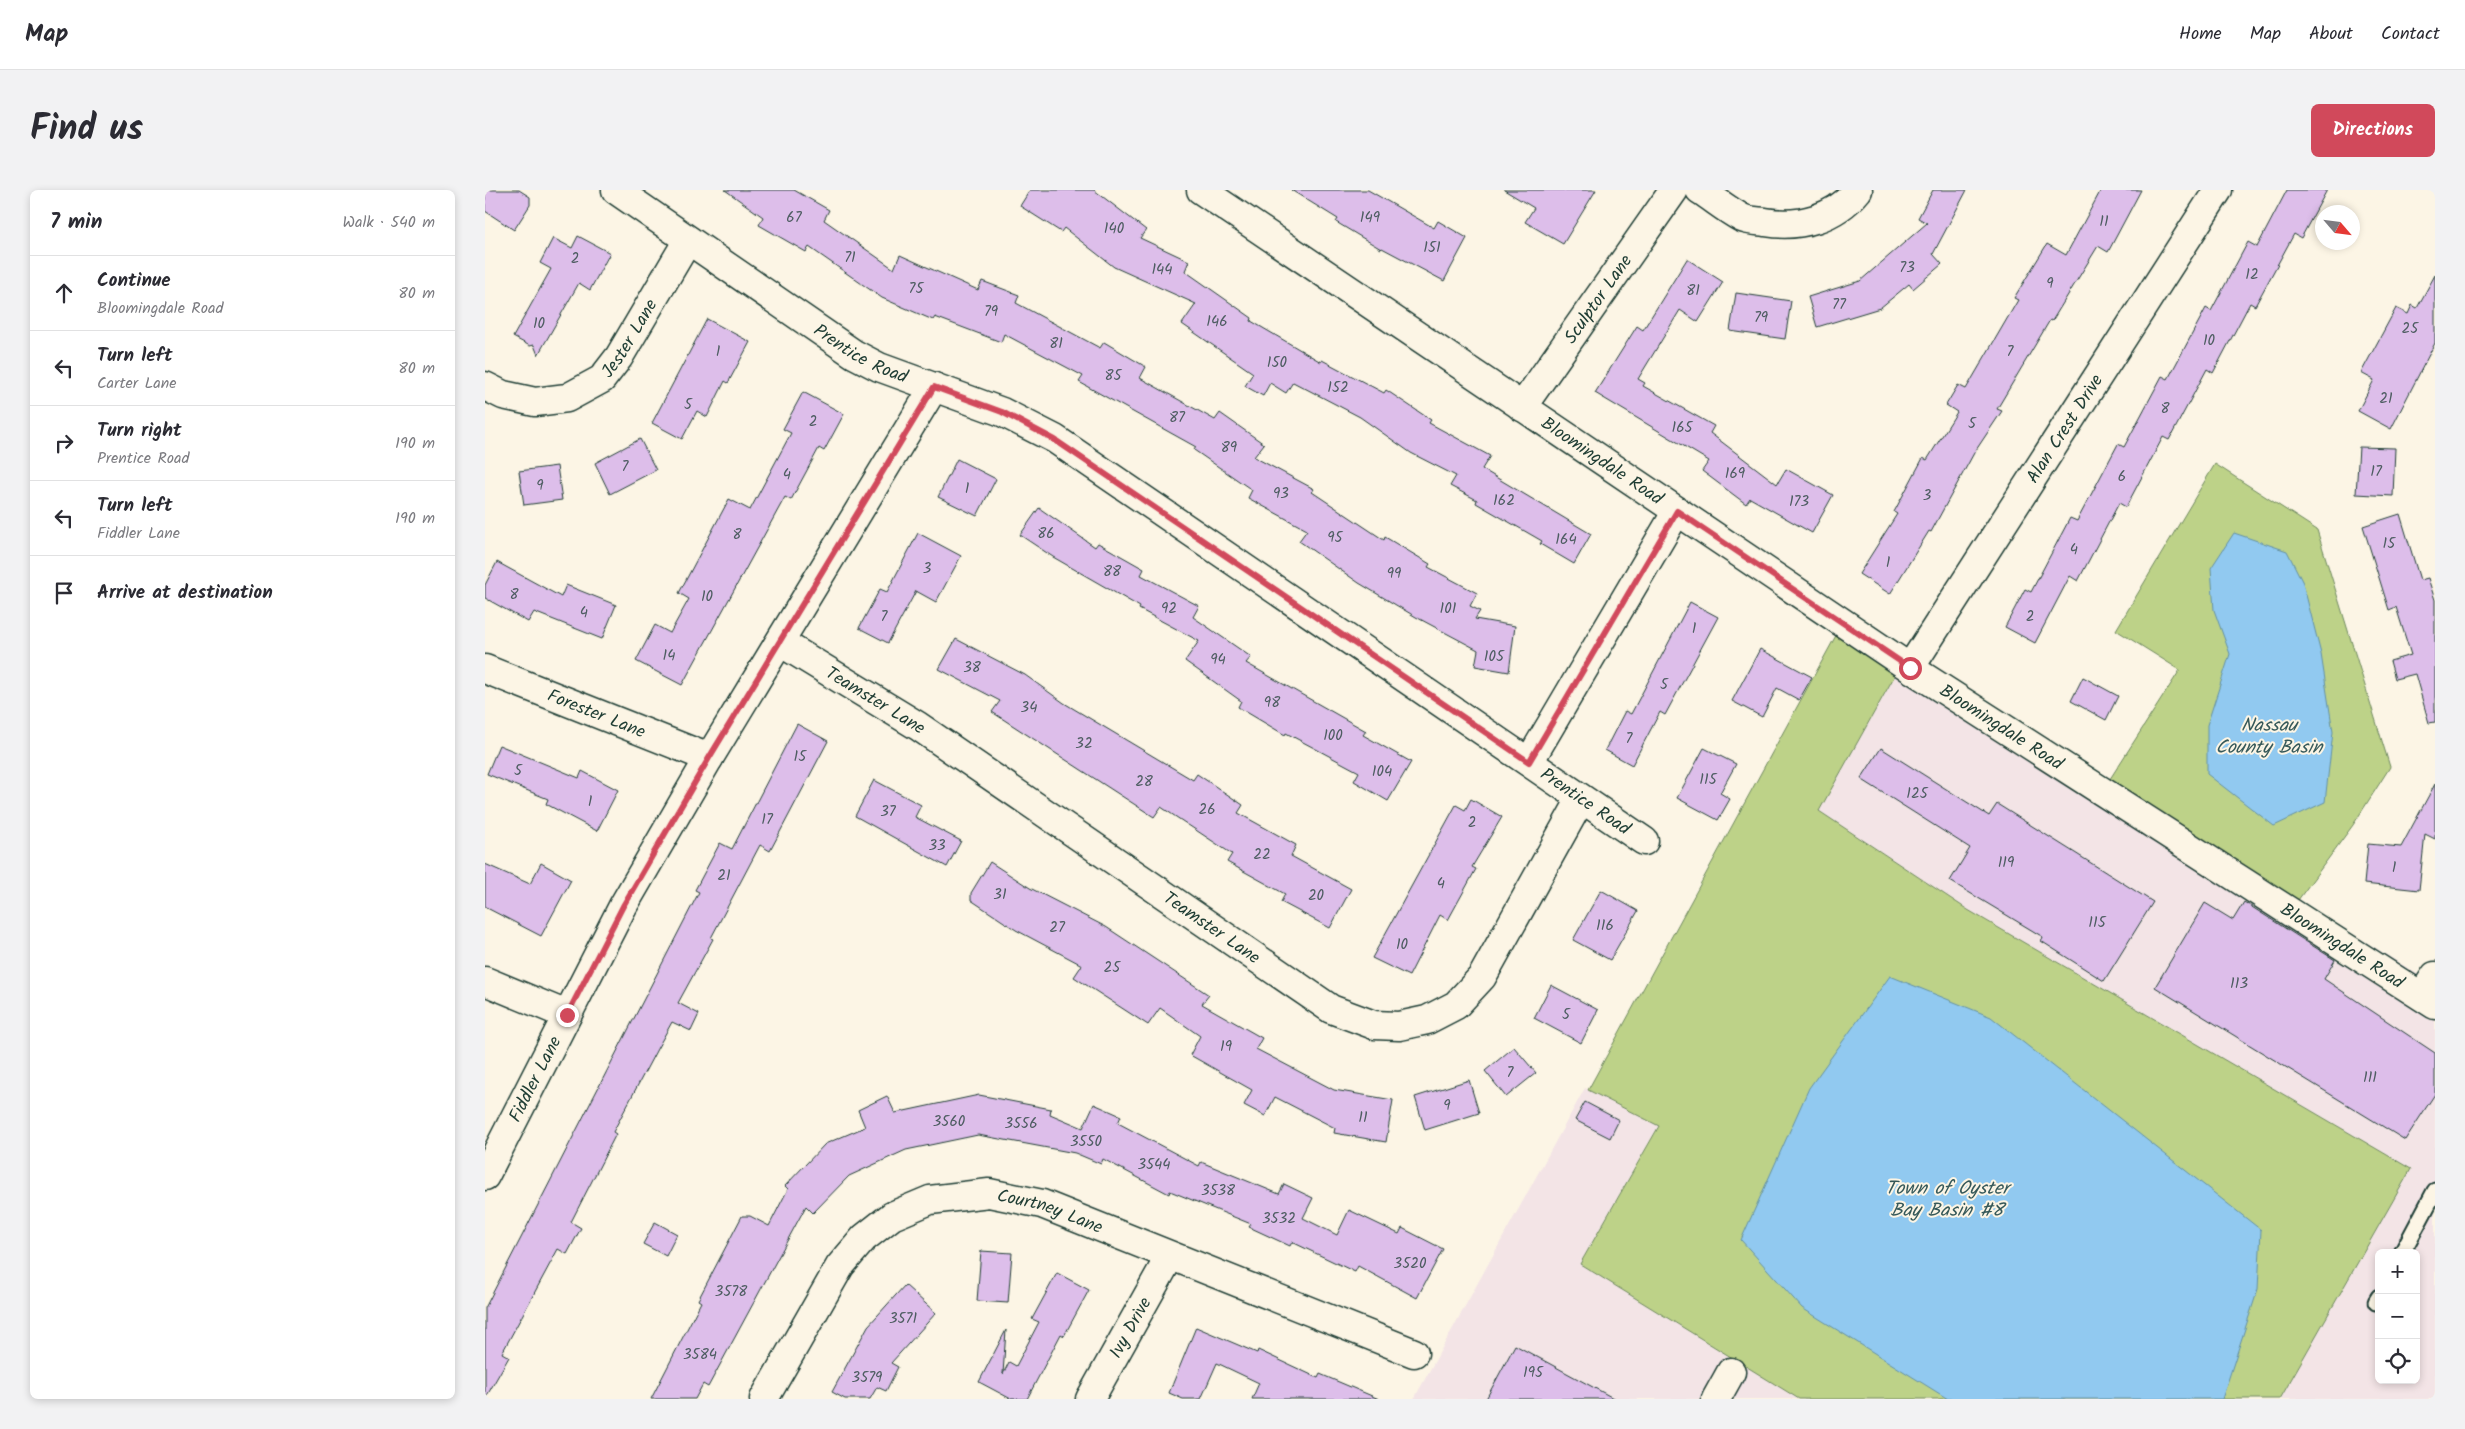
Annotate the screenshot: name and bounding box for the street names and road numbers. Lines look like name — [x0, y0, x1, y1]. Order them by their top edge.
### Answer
street label: Sculptor Lane — [1557, 249, 1641, 350]
street label: Jester Lane — [595, 294, 666, 385]
street label: Prentice Road — [807, 317, 912, 393]
street label: Alan Crest Drive — [2020, 369, 2112, 490]
street label: Bloomingdale Road — [1534, 410, 1669, 514]
street label: Teamster Lane — [819, 660, 931, 743]
street label: Bloomingdale Road — [1933, 677, 2069, 779]
street label: Forester Lane — [542, 682, 649, 747]
street label: Prentice Road — [1533, 761, 1637, 844]
street label: Teamster Lane — [1157, 885, 1266, 972]
street label: Bloomingdale Road — [2274, 896, 2410, 998]
street label: Fiddler Lane — [502, 1031, 570, 1128]
street label: Courtney Lane — [994, 1182, 1107, 1243]
street label: Ivy Drive — [1102, 1292, 1160, 1364]

